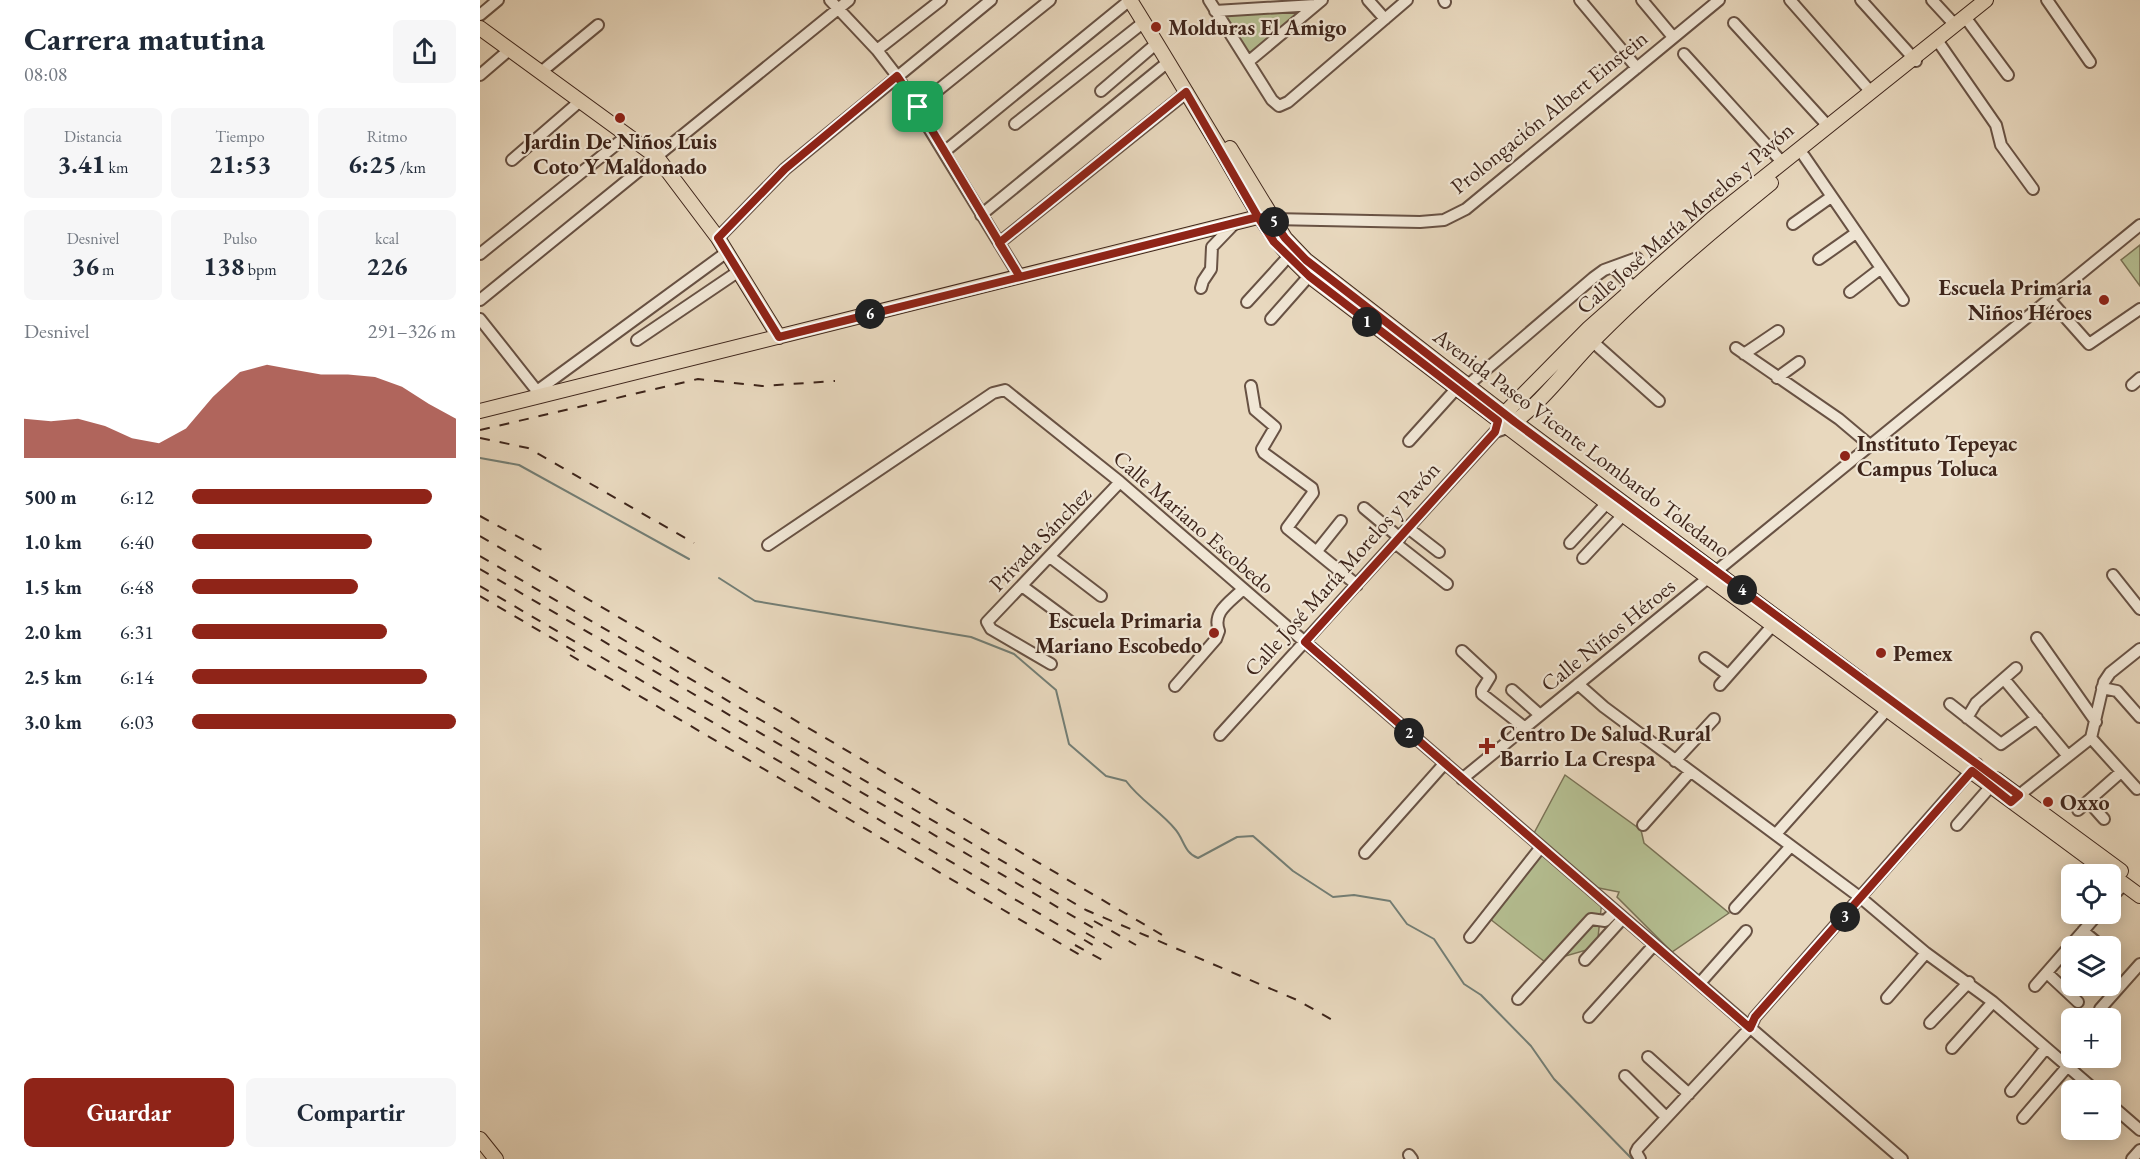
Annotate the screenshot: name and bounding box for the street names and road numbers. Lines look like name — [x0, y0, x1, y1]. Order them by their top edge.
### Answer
street label: Prolongación Albert Einstein — [1444, 23, 1654, 201]
street label: Calle José María Morelos y Pavón — [1570, 115, 1800, 321]
street label: Avenida Paseo Vicente Lombardo Toledano — [1427, 321, 1737, 564]
street label: Calle Mariano Escobedo — [1107, 444, 1281, 600]
street label: Calle José María Morelos y Pavón — [1238, 455, 1446, 683]
street label: Privada Sánchez — [983, 480, 1098, 598]
street label: Calle Niños Héroes — [1535, 572, 1681, 698]

